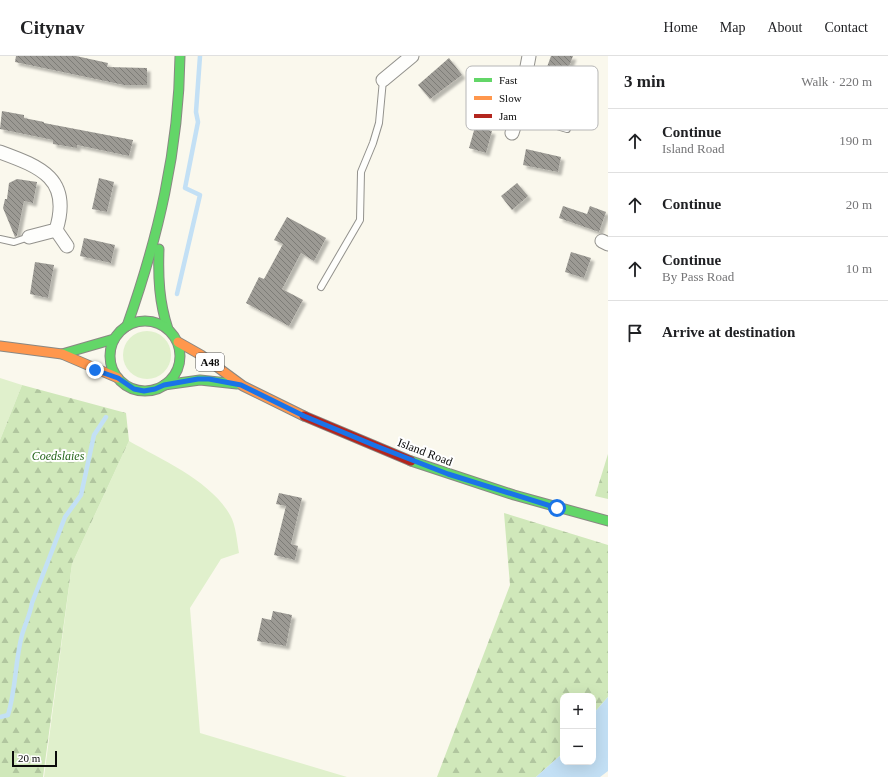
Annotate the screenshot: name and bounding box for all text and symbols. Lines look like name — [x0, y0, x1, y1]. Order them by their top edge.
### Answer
text: Citynav — [20, 17, 84, 38]
text: Home — [664, 20, 698, 35]
text: Map — [720, 20, 745, 35]
text: About — [767, 20, 802, 35]
text: Contact — [824, 20, 868, 35]
legend — [466, 66, 598, 130]
text: 3 min — [624, 72, 665, 91]
text: Fast — [499, 74, 517, 86]
text: Walk · 220 m — [801, 74, 872, 89]
text: Slow — [499, 92, 522, 104]
text: Jam — [499, 110, 517, 122]
text: Continue — [662, 124, 721, 140]
icon: ahead — [624, 130, 646, 152]
text: 190 m — [839, 133, 872, 148]
text: Island Road — [662, 141, 724, 156]
icon: ahead — [624, 194, 646, 216]
text: Continue — [662, 196, 721, 212]
text: 20 m — [846, 197, 872, 212]
text: Continue — [662, 252, 721, 268]
icon: ahead — [624, 258, 646, 280]
text: 10 m — [846, 261, 872, 276]
text: By Pass Road — [662, 269, 734, 284]
icon: arrive — [624, 322, 646, 344]
text: Arrive at destination — [662, 324, 795, 340]
road number: A48 — [196, 353, 224, 371]
route end — [86, 361, 104, 379]
street label: Island Road — [396, 435, 454, 469]
park label: Coedslaies — [32, 449, 85, 463]
route start — [548, 499, 566, 517]
map controls — [560, 693, 596, 765]
button: + — [560, 693, 596, 729]
button: − — [560, 729, 596, 765]
scale bar — [12, 749, 57, 768]
text: 20 m — [18, 752, 40, 764]

